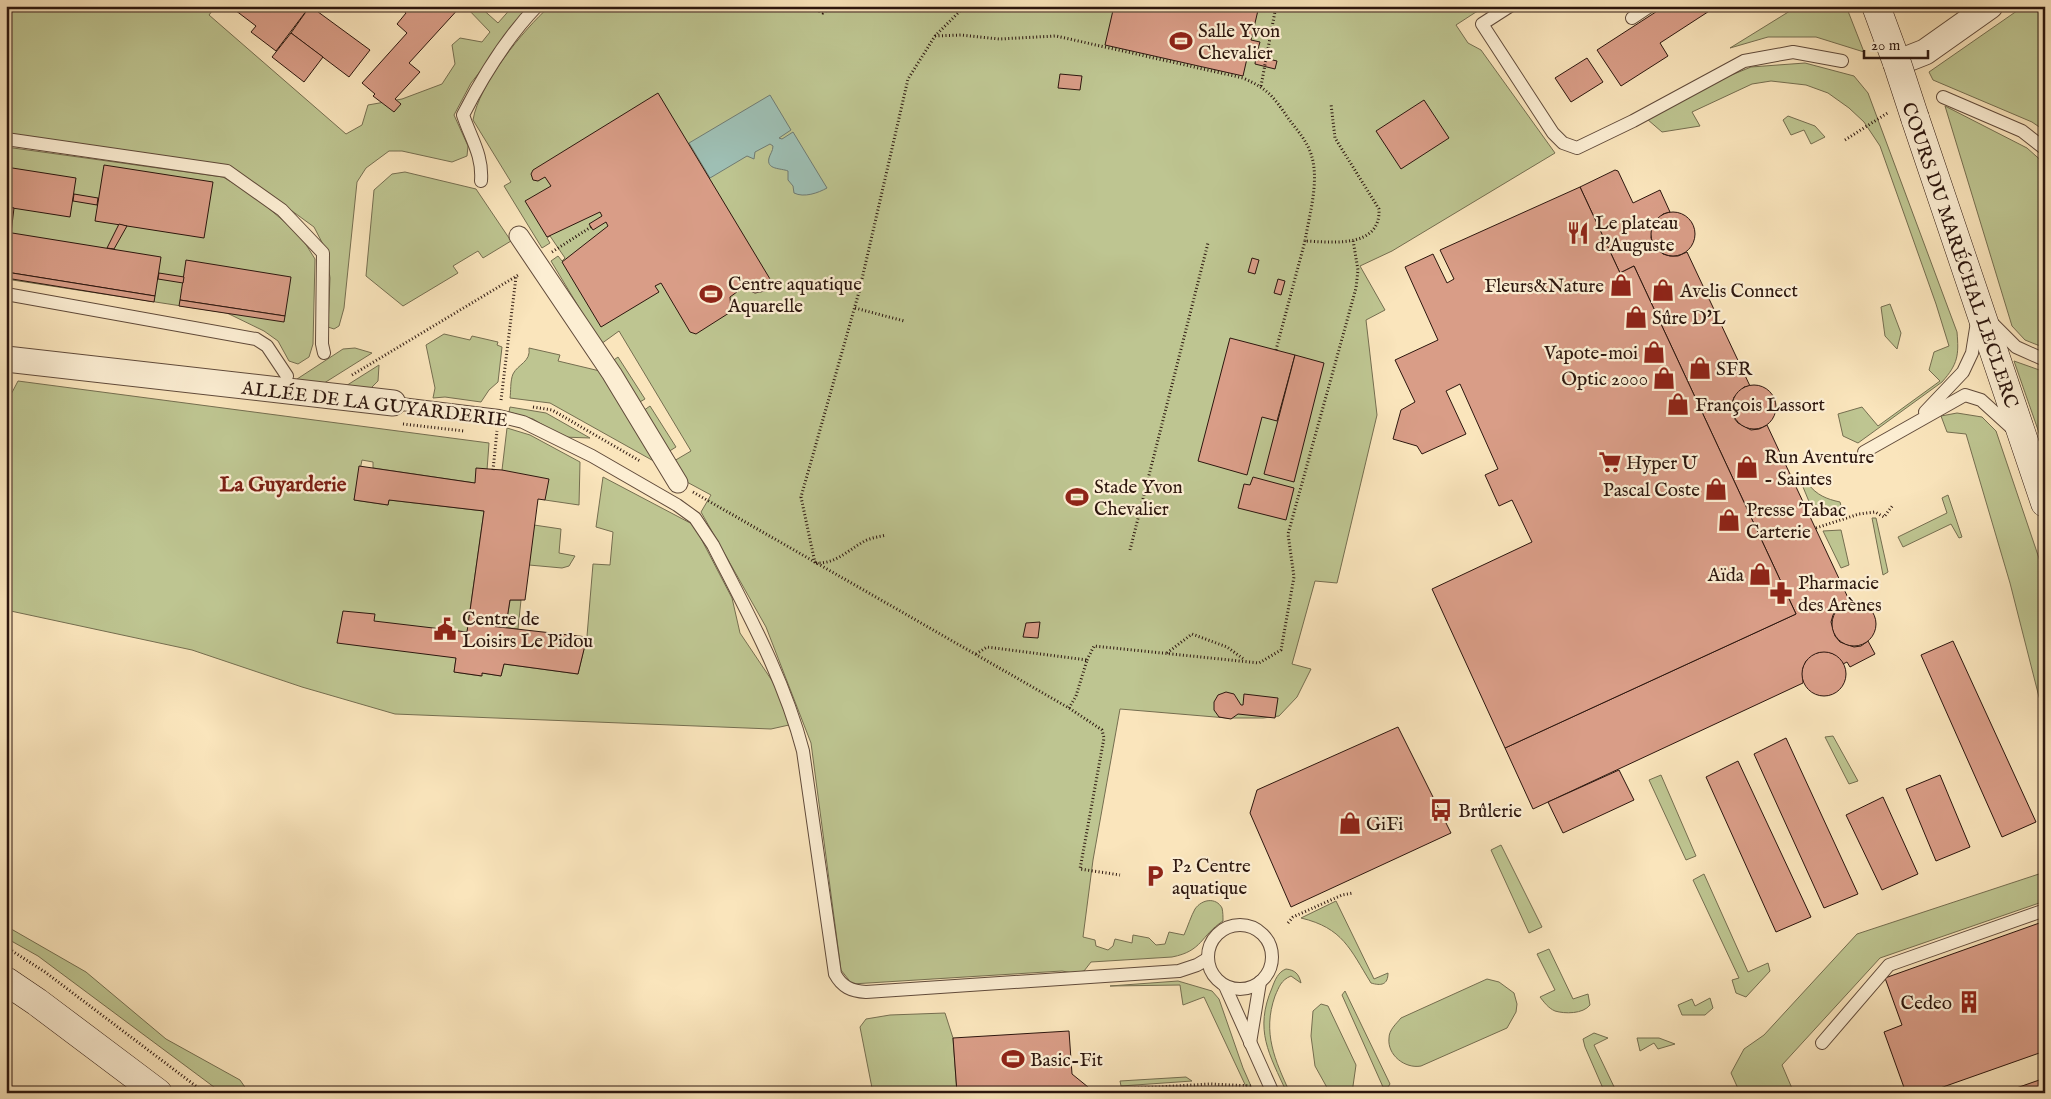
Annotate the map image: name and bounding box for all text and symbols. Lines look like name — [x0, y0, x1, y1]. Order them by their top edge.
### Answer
place label: Salle Yvon Chevalier — [1198, 20, 1280, 66]
sports icon: Salle Yvon Chevalier — [1168, 28, 1194, 54]
scale bar — [1864, 28, 1927, 60]
text: 20 m — [1871, 36, 1901, 55]
street label: COURS DU MARÉCHAL LECLERC — [1895, 99, 2024, 412]
place label: Le plateau d'Auguste — [1595, 212, 1679, 258]
restaurant icon: Le plateau d'Auguste — [1565, 220, 1591, 246]
shop icon: Fleurs&Nature — [1608, 272, 1634, 298]
place label: Centre aquatique Aquarelle — [727, 273, 862, 319]
place label: Fleurs&Nature — [1484, 275, 1604, 299]
shop icon: Avelis Connect — [1650, 277, 1676, 303]
place label: Avelis Connect — [1679, 280, 1798, 304]
sports icon: Centre aquatique Aquarelle — [698, 281, 724, 307]
shop icon: Sûre D'L — [1623, 304, 1649, 330]
place label: Sûre D'L — [1652, 307, 1726, 331]
shop icon: Vapote-moi — [1641, 339, 1667, 365]
place label: Vapote-moi — [1543, 342, 1638, 366]
shop icon: SFR — [1687, 355, 1713, 381]
place label: SFR — [1716, 358, 1753, 382]
shop icon: Optic 2000 — [1651, 365, 1677, 391]
place label: Optic 2000 — [1561, 368, 1648, 392]
street label: ALLÉE DE LA GUYARDERIE — [239, 376, 509, 433]
shop icon: François Lassort — [1665, 391, 1691, 417]
place label: François Lassort — [1695, 394, 1826, 418]
place label: Run Aventure - Saintes — [1764, 446, 1874, 492]
supermarket icon: Hyper U — [1597, 449, 1623, 475]
place label: Hyper U — [1626, 452, 1698, 476]
shop icon: Run Aventure - Saintes — [1734, 454, 1760, 480]
district label: La Guyarderie — [220, 472, 347, 499]
place label: Stade Yvon Chevalier — [1094, 476, 1183, 522]
shop icon: Pascal Coste — [1703, 476, 1729, 502]
place label: Pascal Coste — [1603, 479, 1700, 503]
sports icon: Stade Yvon Chevalier — [1064, 484, 1090, 510]
place label: Presse Tabac Carterie — [1746, 499, 1846, 545]
shop icon: Presse Tabac Carterie — [1716, 507, 1742, 533]
shop icon: Aïda — [1747, 561, 1773, 587]
place label: Aïda — [1707, 564, 1745, 588]
place label: Pharmacie des Arènes — [1798, 572, 1882, 618]
pharmacy icon: Pharmacie des Arènes — [1768, 580, 1794, 606]
place label: Centre de Loisirs Le Pidou — [462, 608, 593, 654]
public building icon: Centre de Loisirs Le Pidou — [432, 616, 458, 642]
bus stop icon: Brûlerie — [1428, 797, 1454, 823]
place label: Brûlerie — [1458, 800, 1522, 824]
shop icon: GiFi — [1337, 810, 1363, 836]
place label: GiFi — [1366, 813, 1403, 837]
place label: P2 Centre aquatique — [1172, 855, 1251, 901]
parking icon: P2 Centre aquatique — [1142, 863, 1168, 889]
building icon: Cedeo — [1956, 989, 1982, 1015]
place label: Cedeo — [1901, 992, 1952, 1016]
sports icon: Basic-Fit — [1000, 1046, 1026, 1072]
place label: Basic-Fit — [1030, 1049, 1104, 1073]

